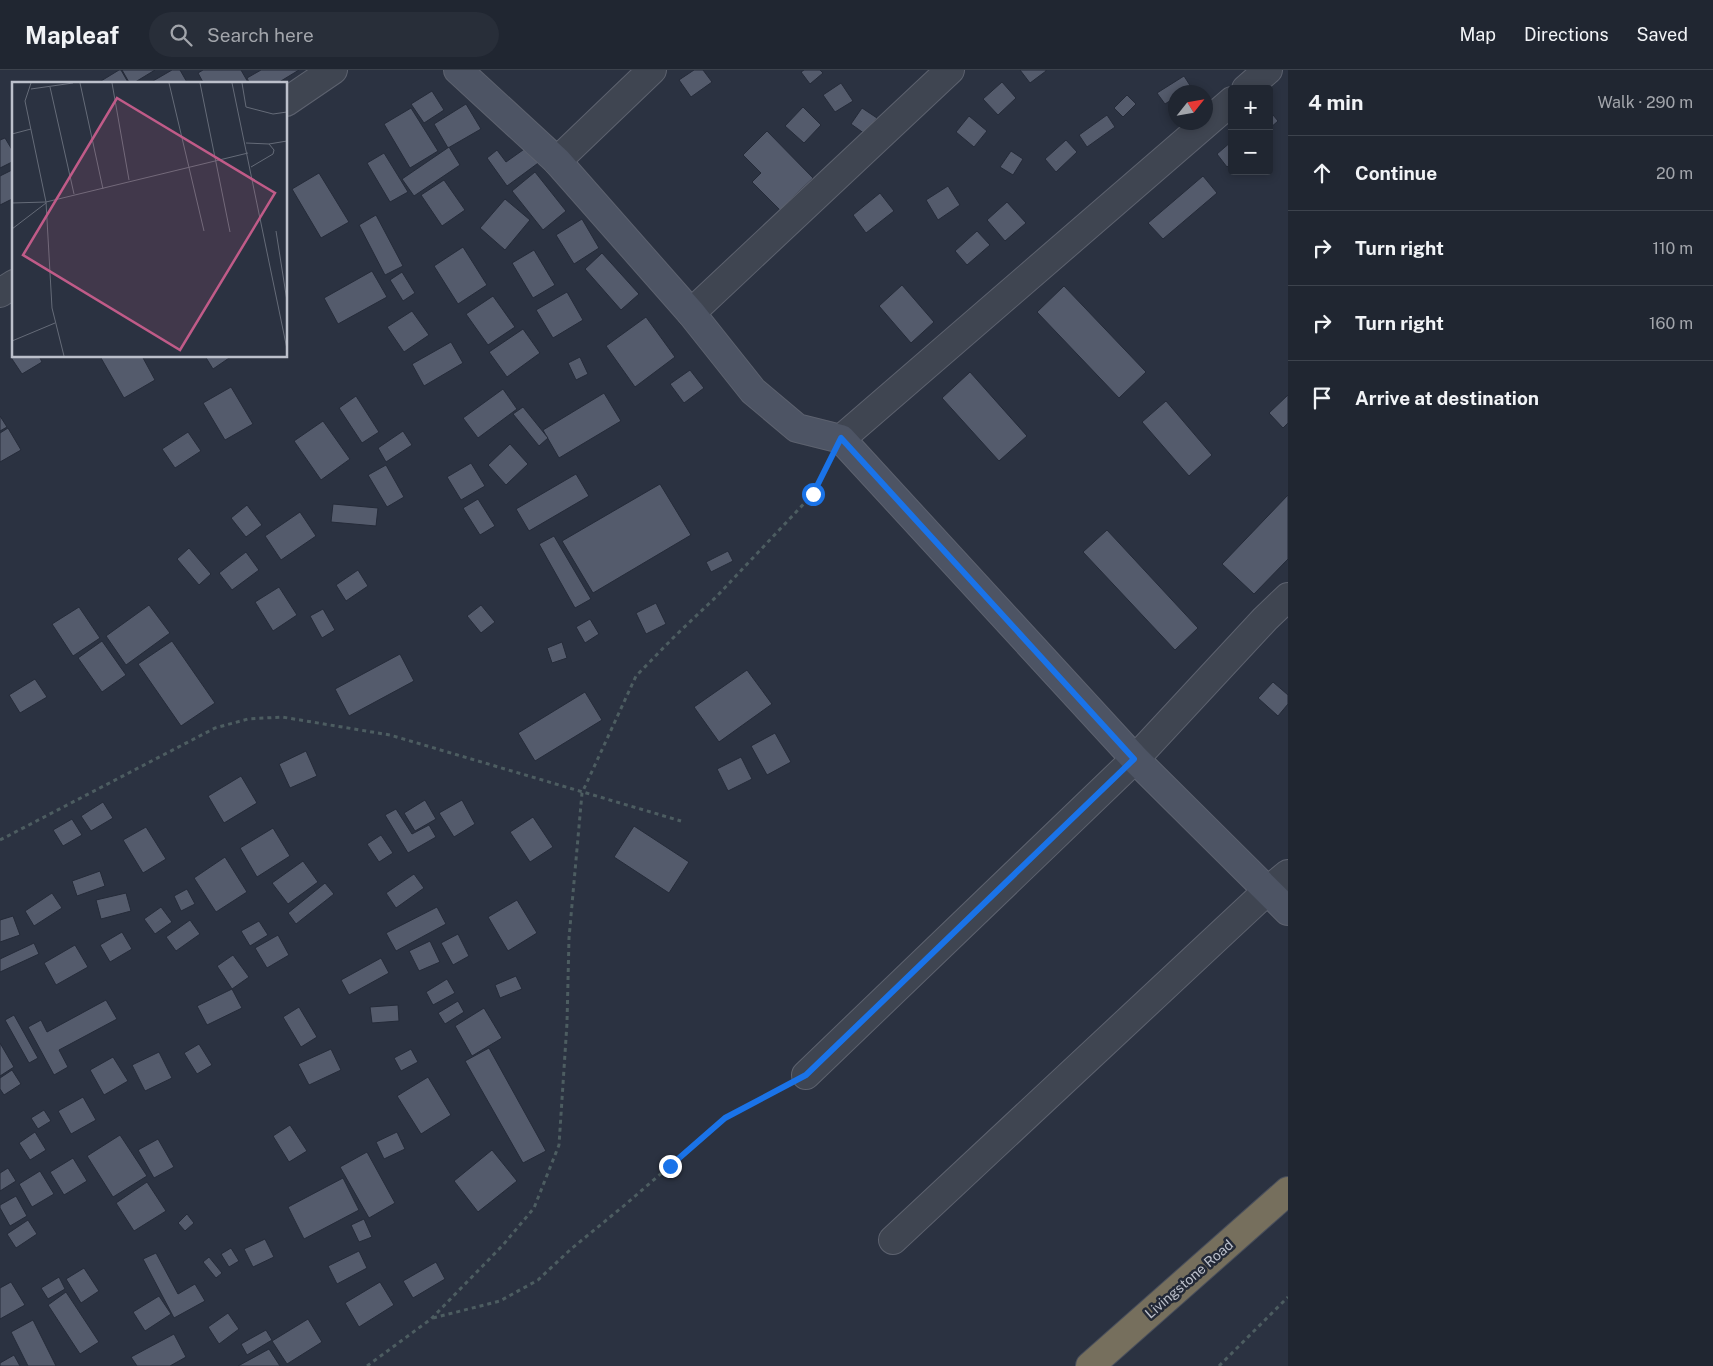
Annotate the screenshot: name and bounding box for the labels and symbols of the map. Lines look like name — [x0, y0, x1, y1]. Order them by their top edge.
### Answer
inset map — [12, 82, 288, 358]
north arrow — [1168, 85, 1213, 130]
route start — [802, 483, 825, 506]
route end — [659, 1155, 682, 1178]
street label: Livingstone Road — [1142, 1236, 1236, 1322]

